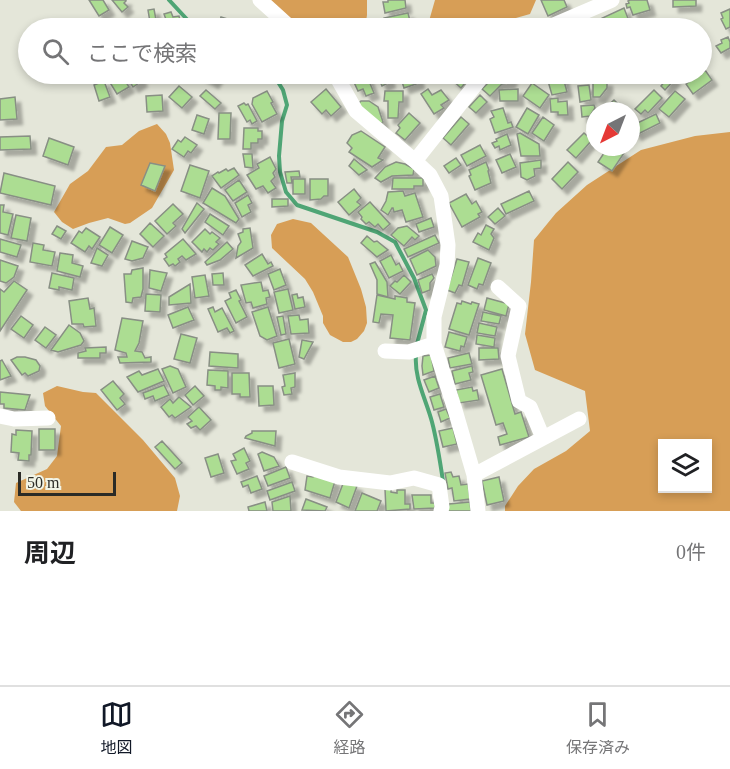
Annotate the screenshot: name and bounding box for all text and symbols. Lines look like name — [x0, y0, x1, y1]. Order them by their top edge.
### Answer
search box — [18, 18, 712, 84]
icon: search — [39, 35, 72, 68]
text: ここで検索 — [87, 41, 197, 66]
north arrow — [586, 102, 640, 156]
map controls — [658, 439, 712, 493]
button: layers — [658, 439, 712, 493]
scale bar — [18, 469, 116, 496]
text: 50 m — [27, 474, 59, 491]
text: 周辺 — [24, 539, 76, 568]
text: 0件 — [676, 541, 706, 563]
tab: 地図 — [100, 698, 133, 758]
tab: 経路 — [333, 698, 366, 758]
tab: 保存済み — [566, 698, 630, 758]

